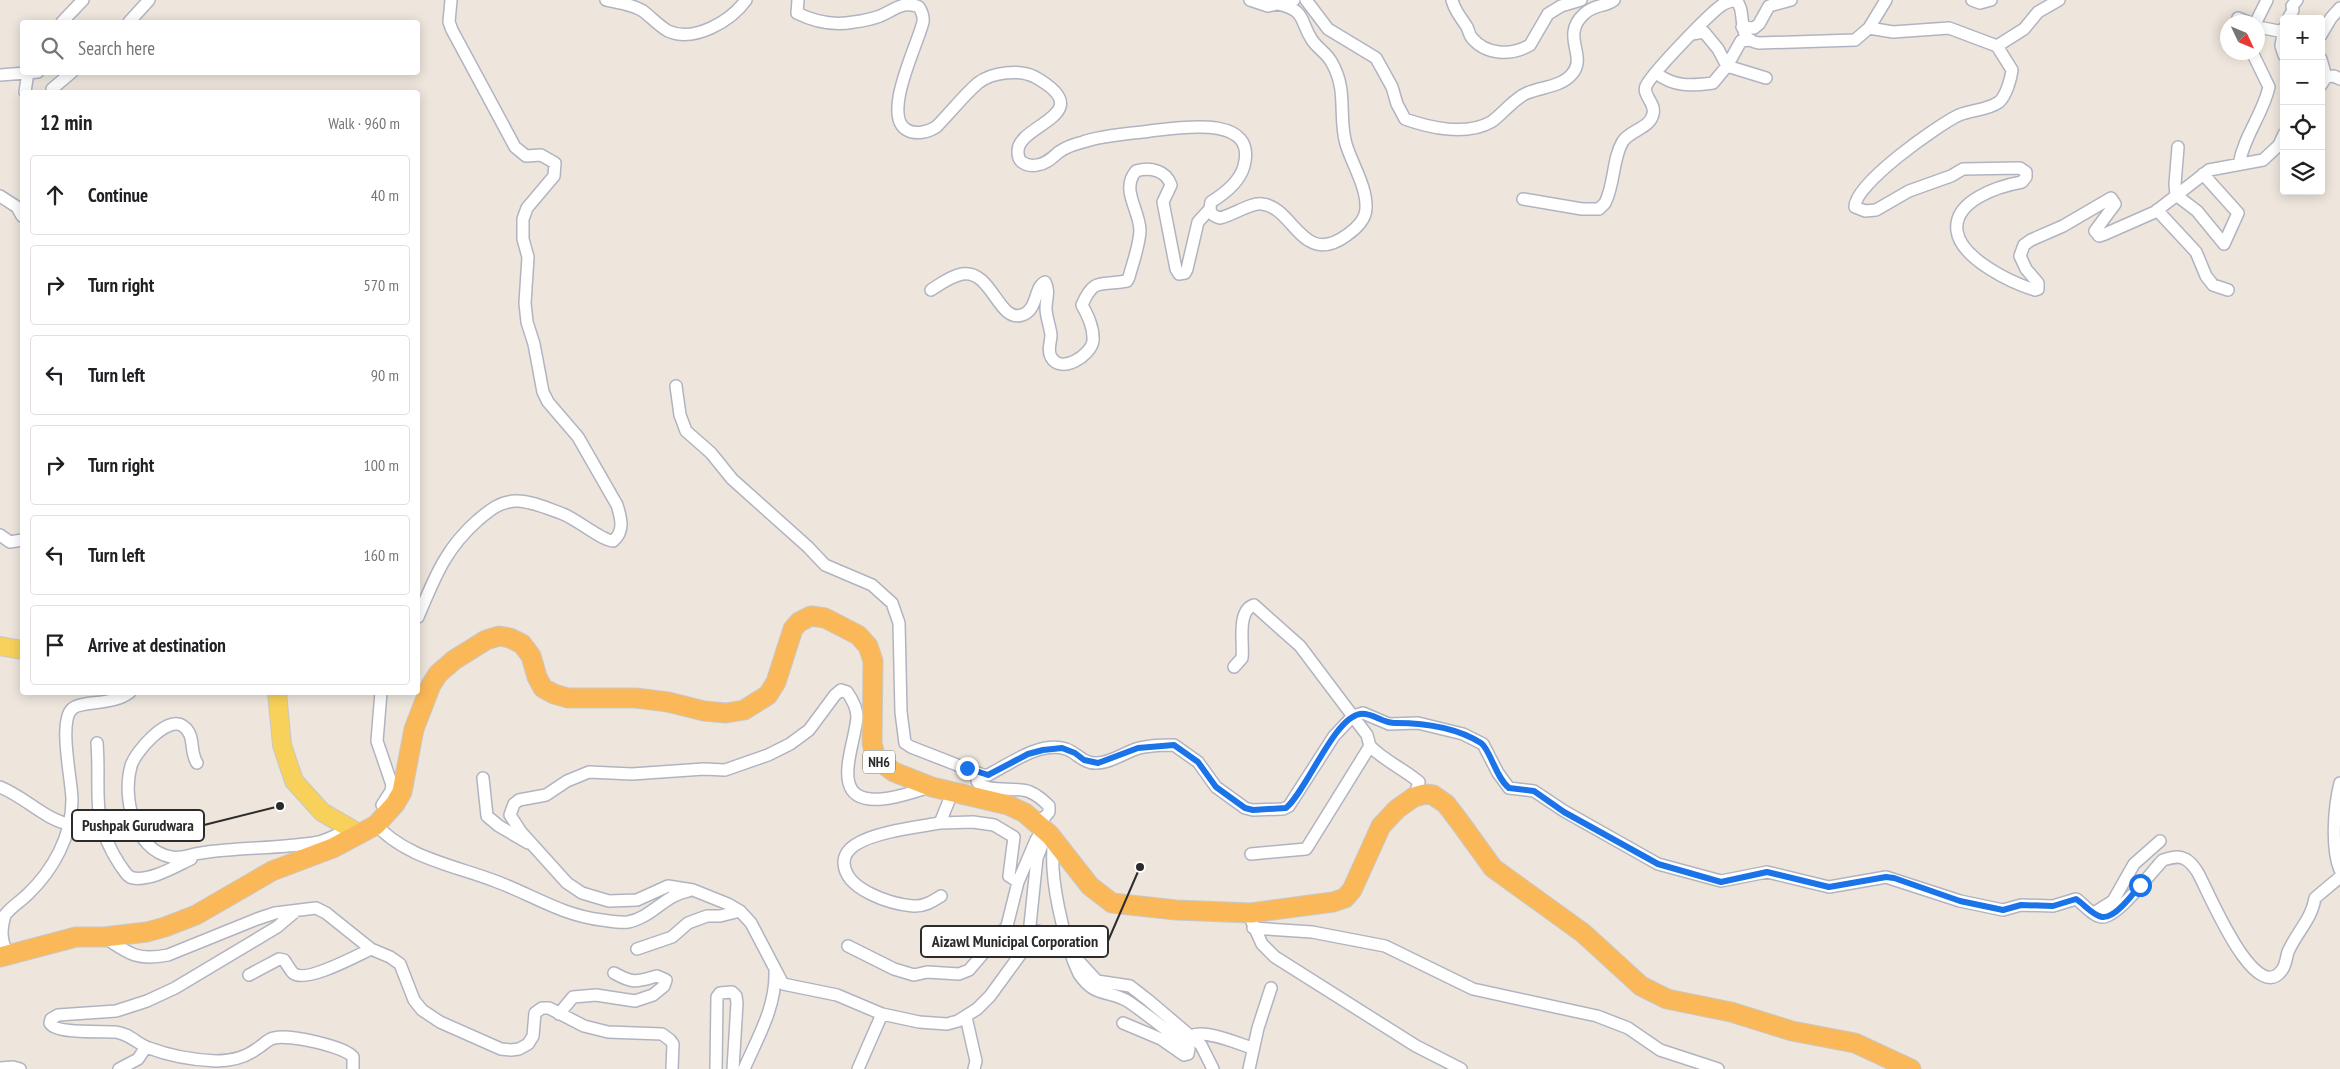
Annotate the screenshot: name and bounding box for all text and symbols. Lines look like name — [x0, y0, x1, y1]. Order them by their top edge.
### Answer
north arrow — [2220, 15, 2265, 60]
map controls — [2280, 15, 2325, 195]
button: + — [2280, 15, 2325, 60]
search box — [20, 20, 420, 75]
icon: search — [38, 34, 66, 62]
text: Search here — [78, 36, 155, 60]
button: − — [2280, 60, 2325, 105]
button: locate — [2280, 105, 2325, 150]
text: 12 min — [40, 109, 92, 136]
text: Walk · 960 m — [328, 113, 400, 133]
button: layers — [2280, 150, 2325, 195]
icon: ahead — [41, 181, 69, 209]
text: Continue — [88, 183, 148, 207]
text: 40 m — [371, 185, 399, 205]
icon: right — [41, 271, 69, 299]
text: Turn right — [88, 273, 154, 297]
text: 570 m — [364, 275, 399, 295]
icon: left — [41, 361, 69, 389]
text: Turn left — [88, 363, 145, 387]
text: 90 m — [371, 365, 399, 385]
icon: right — [41, 451, 69, 479]
text: Turn right — [88, 453, 154, 477]
text: 100 m — [364, 455, 399, 475]
icon: left — [41, 541, 69, 569]
text: Turn left — [88, 543, 145, 567]
text: 160 m — [364, 545, 399, 565]
icon: arrive — [41, 631, 69, 659]
text: Arrive at destination — [88, 633, 226, 657]
road number: NH6 — [863, 750, 895, 774]
route end — [956, 757, 979, 780]
callout: Pushpak Gurudwara — [72, 810, 204, 841]
text: Pushpak Gurudwara — [82, 815, 194, 835]
route start — [2129, 874, 2152, 897]
callout: Aizawl Municipal Corporation — [921, 926, 1108, 957]
text: Aizawl Municipal Corporation — [931, 931, 1098, 951]

